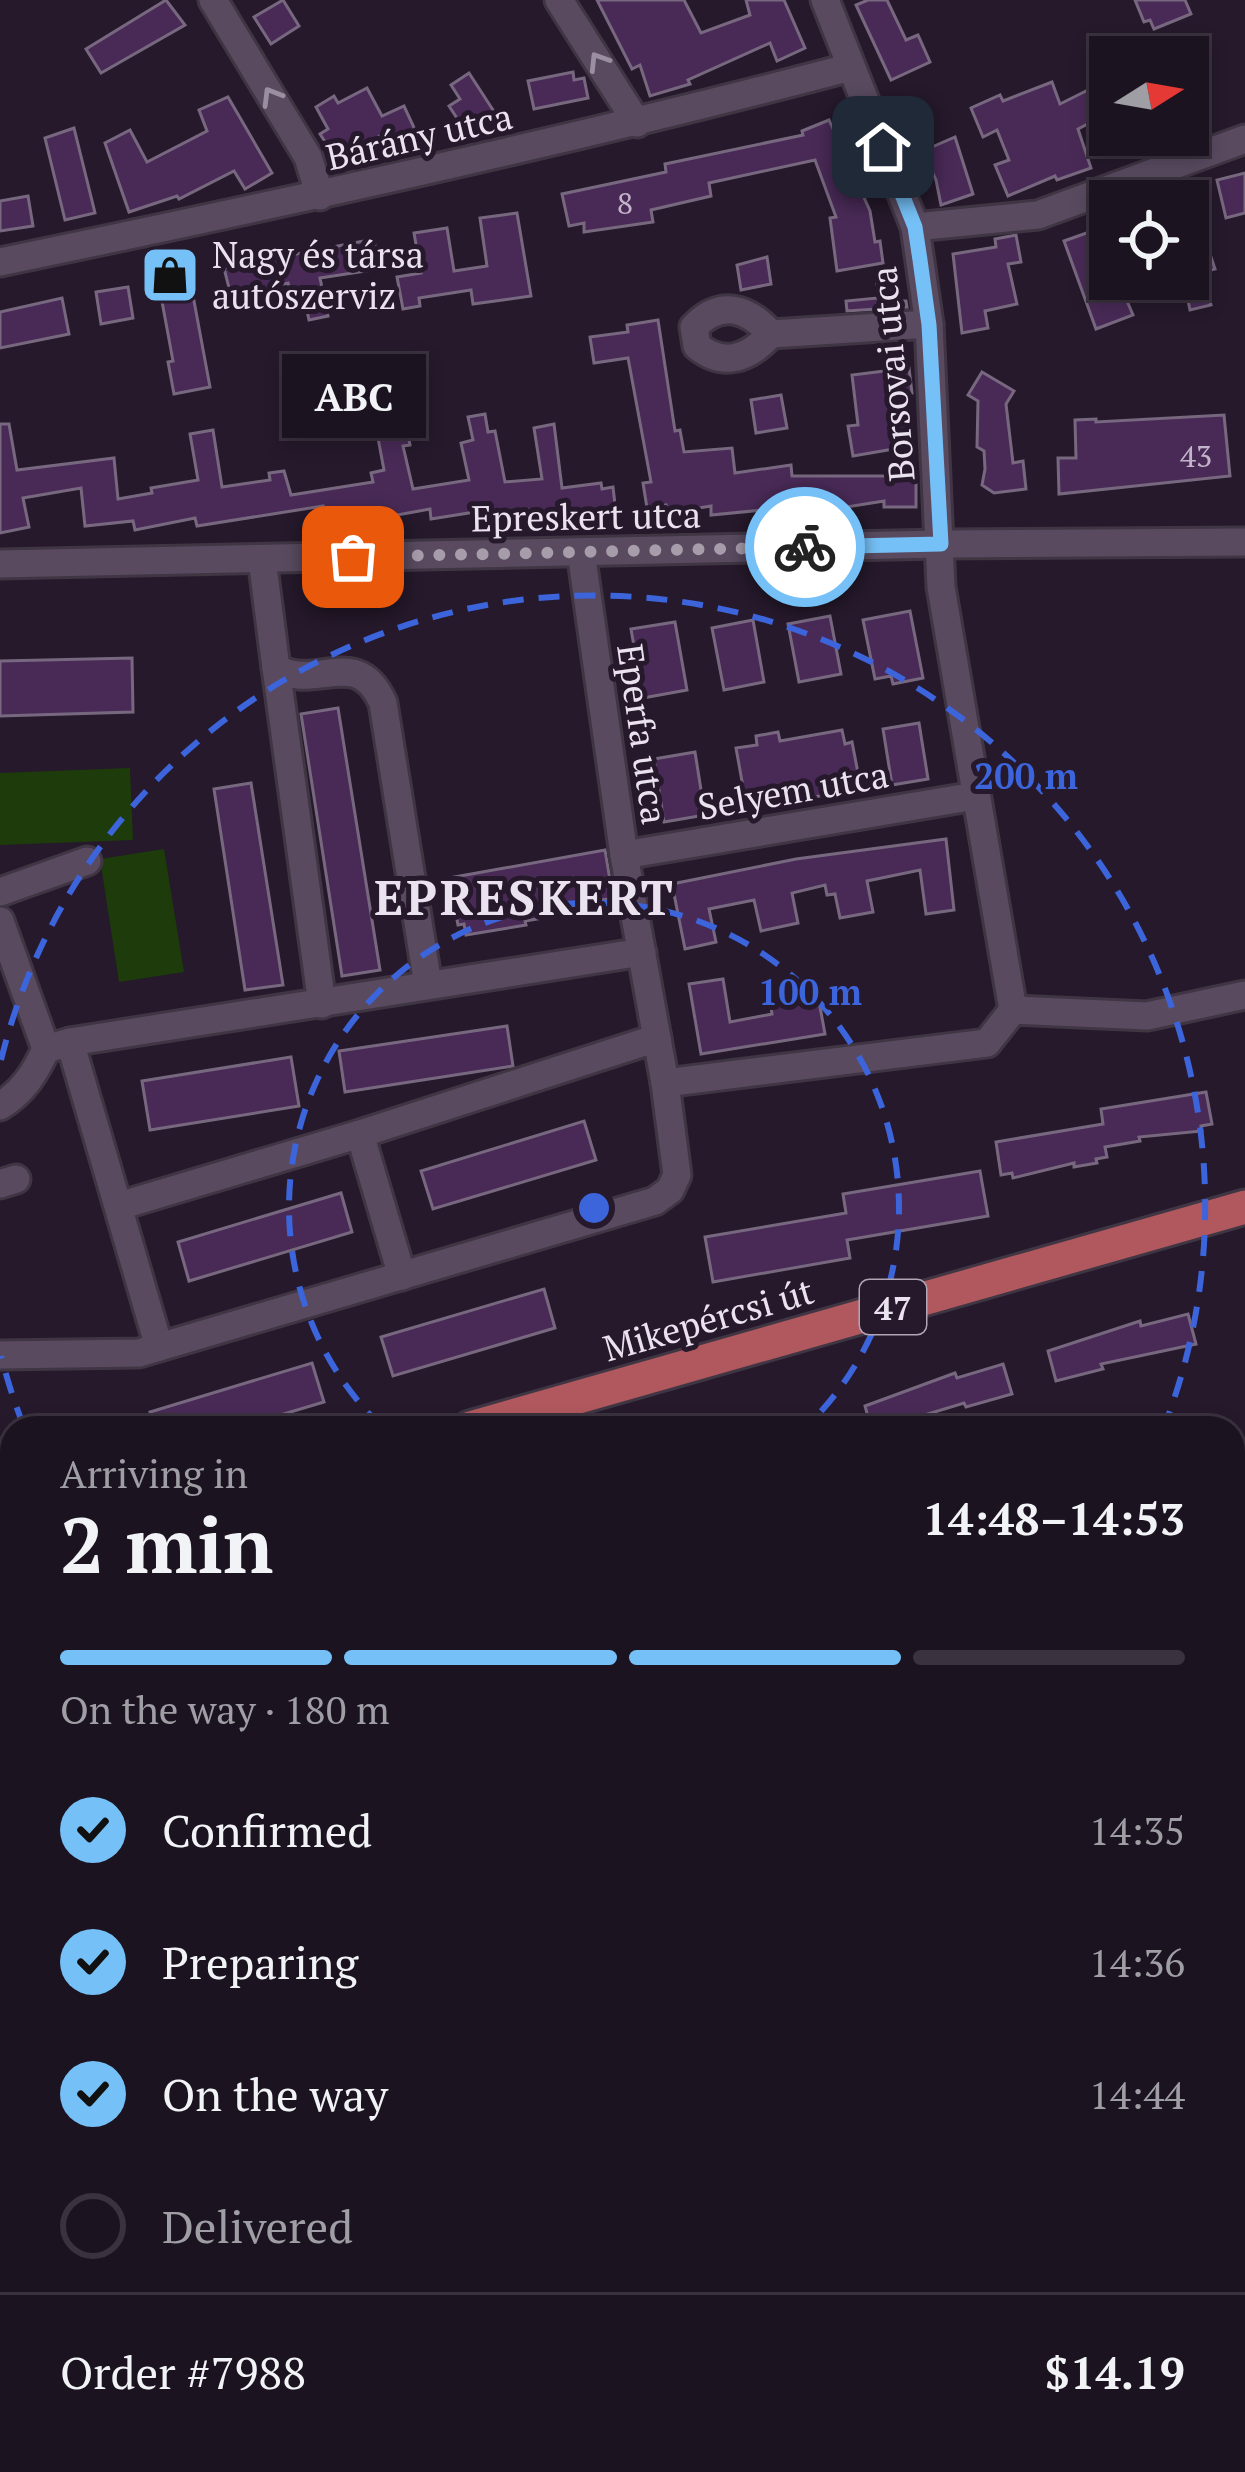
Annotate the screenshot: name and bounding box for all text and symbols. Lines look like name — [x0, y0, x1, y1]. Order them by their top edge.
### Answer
north arrow — [1089, 36, 1209, 156]
map controls — [1089, 36, 1209, 300]
one-way arrow — [590, 53, 612, 75]
one-way arrow — [263, 87, 285, 109]
street label: Bárány utca — [321, 92, 517, 180]
pin — [832, 96, 934, 198]
icon: home — [850, 114, 916, 180]
button: locate — [1089, 180, 1209, 300]
house number: 8 — [617, 183, 633, 223]
place label: Nagy és társa autószerviz — [212, 231, 424, 319]
shop icon: Nagy és társa autószerviz — [139, 244, 201, 306]
street label: Borsovai utca — [859, 265, 925, 483]
callout: ABC — [281, 353, 425, 437]
text: ABC — [314, 370, 394, 422]
house number: 43 — [1180, 436, 1212, 476]
courier — [745, 487, 865, 607]
street label: Epreskert utca — [471, 490, 701, 542]
pin — [302, 506, 404, 608]
icon: bike — [772, 514, 838, 580]
icon: bag — [320, 524, 386, 590]
street label: Eperfa utca — [607, 641, 679, 827]
street label: Selyem utca — [694, 750, 892, 830]
text: 200 m — [974, 752, 1078, 799]
district label: EPRESKERT — [374, 865, 676, 929]
text: 100 m — [758, 968, 862, 1015]
centre of rings — [573, 1187, 615, 1229]
street label: Mikepércsi út — [597, 1267, 819, 1371]
road number: 47 — [860, 1280, 926, 1334]
text: Arriving in — [60, 1447, 248, 1499]
text: 14:48–14:53 — [923, 1488, 1185, 1548]
text: 2 min — [60, 1492, 273, 1595]
text: On the way · 180 m — [60, 1683, 390, 1735]
icon: check — [60, 1797, 126, 1863]
text: Confirmed — [162, 1800, 372, 1860]
text: 14:35 — [1089, 1804, 1185, 1856]
icon: check — [60, 1929, 126, 1995]
text: Preparing — [162, 1932, 358, 1992]
text: 14:36 — [1089, 1936, 1185, 1988]
icon: check — [60, 2061, 126, 2127]
text: On the way — [162, 2064, 388, 2124]
text: 14:44 — [1089, 2068, 1185, 2120]
text: Delivered — [162, 2196, 353, 2256]
text: Order #7988 — [60, 2342, 306, 2402]
text: $14.19 — [1045, 2342, 1185, 2402]

